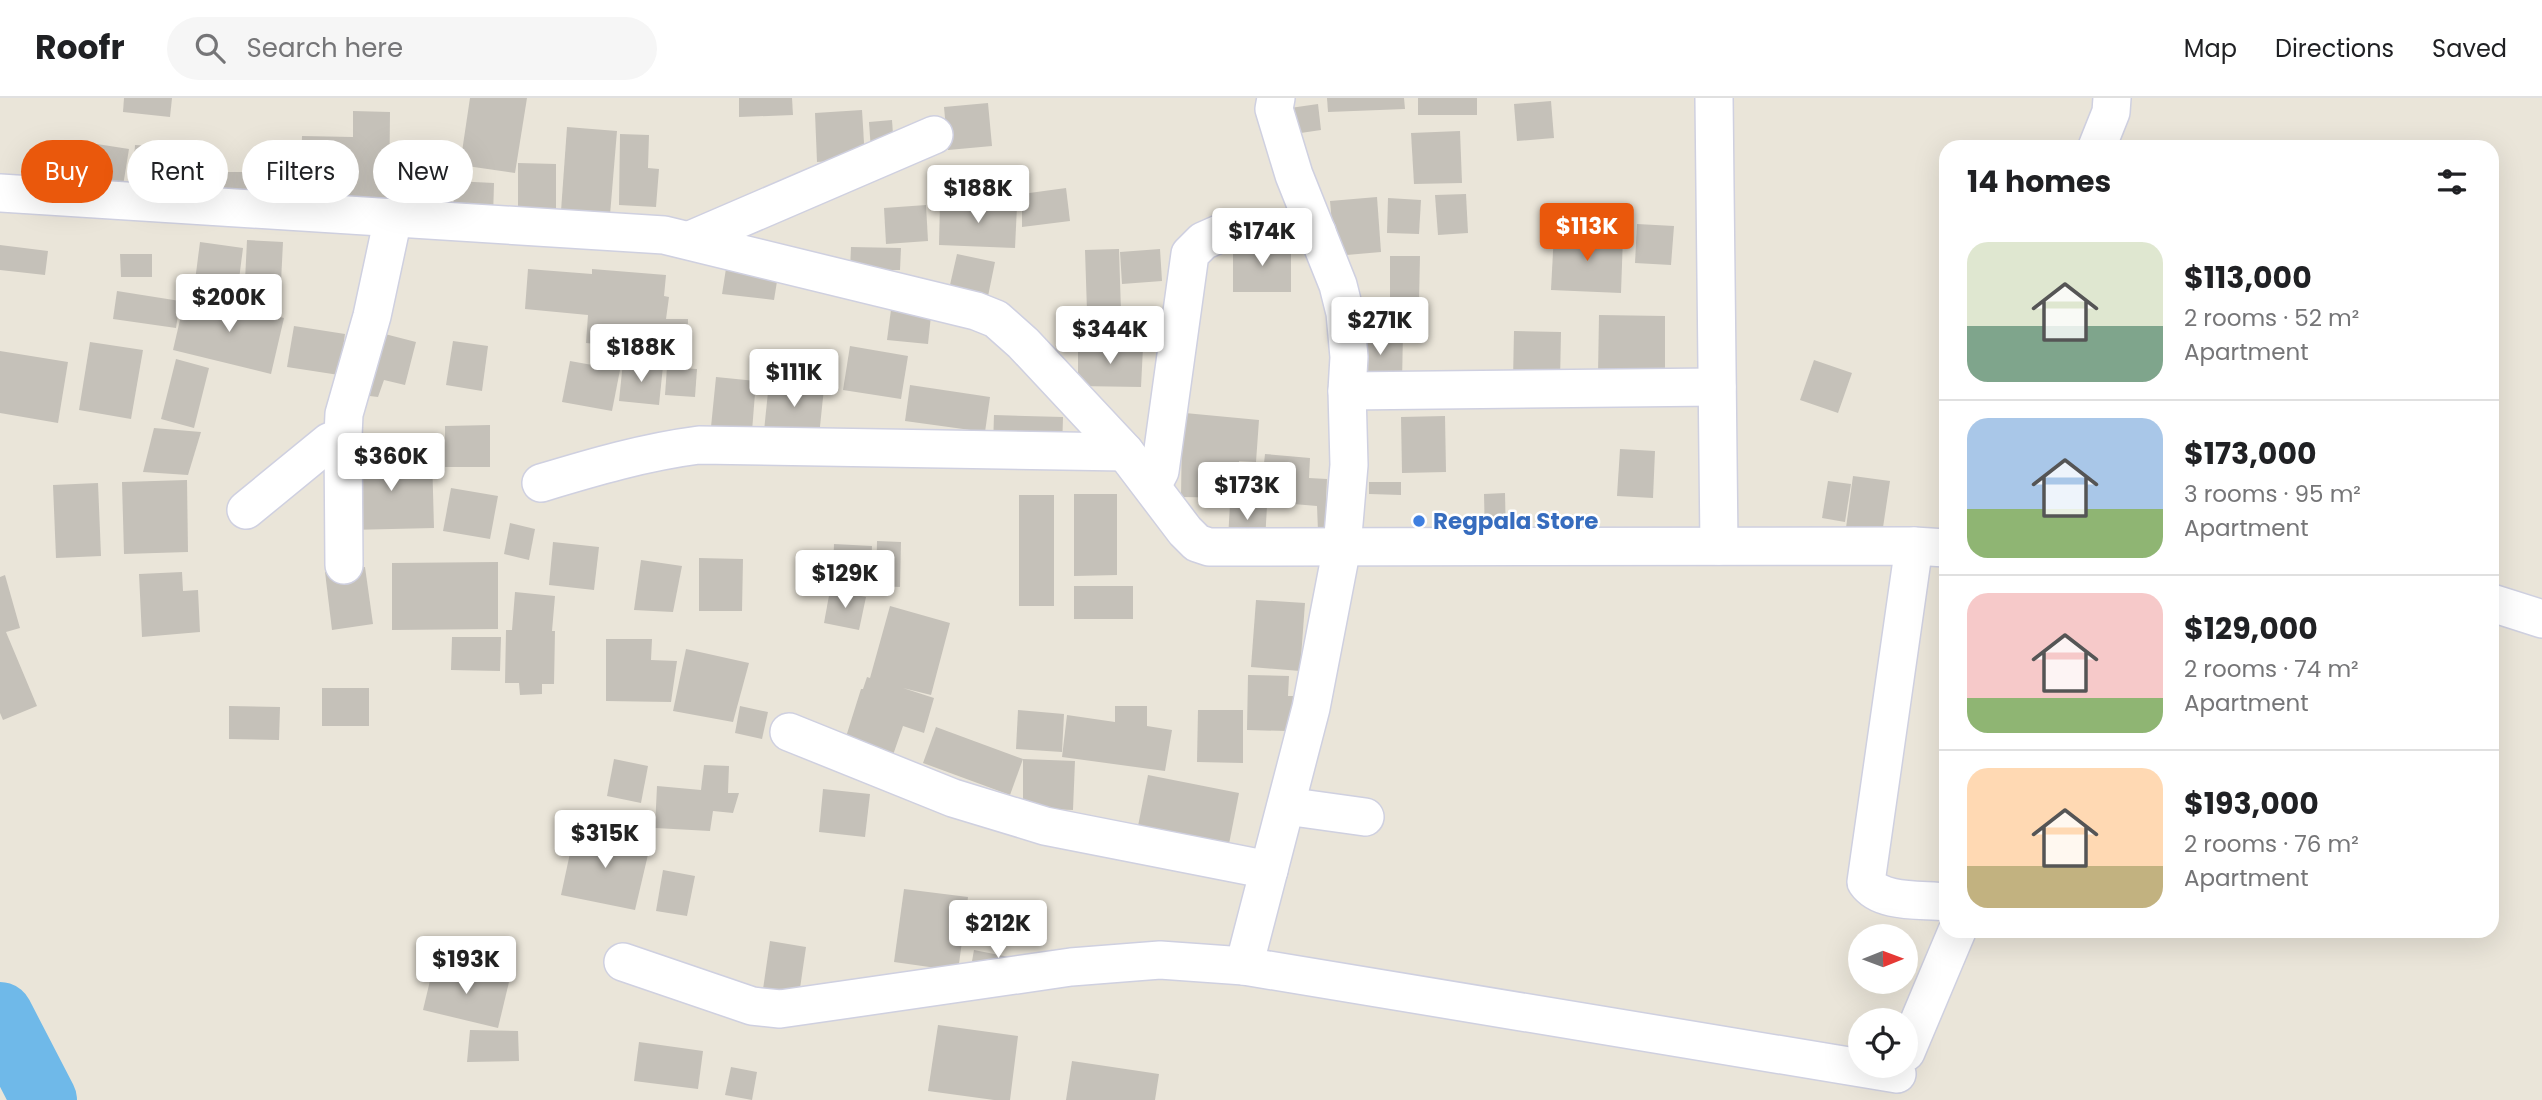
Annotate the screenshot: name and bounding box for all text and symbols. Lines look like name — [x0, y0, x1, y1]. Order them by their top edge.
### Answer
search box — [167, 17, 657, 80]
text: Roofr — [35, 24, 125, 71]
icon: search — [191, 29, 229, 67]
text: Search here — [247, 30, 403, 66]
text: Map — [2184, 32, 2237, 65]
text: Directions — [2275, 32, 2394, 65]
text: Saved — [2432, 32, 2507, 65]
chip: Buy — [21, 140, 113, 203]
chip: Rent — [127, 140, 228, 203]
chip: Filters — [242, 140, 359, 203]
chip: New — [373, 140, 473, 203]
text: 14 homes — [1967, 160, 2111, 203]
icon: filters — [2433, 163, 2471, 201]
pin: $188K — [929, 166, 1027, 225]
text: $188K — [943, 172, 1013, 204]
pin: $113K — [1538, 204, 1636, 263]
pin: $174K — [1213, 208, 1311, 268]
text: $113K — [1556, 210, 1618, 242]
text: $174K — [1228, 215, 1296, 247]
text: $113,000 — [2184, 256, 2312, 299]
icon: home — [2023, 270, 2107, 354]
pin: $200K — [180, 274, 278, 334]
text: $200K — [192, 281, 266, 313]
pin: $271K — [1331, 298, 1429, 357]
text: 2 rooms · 52 m² — [2184, 302, 2359, 334]
text: $271K — [1347, 304, 1413, 336]
pin: $344K — [1061, 306, 1159, 366]
text: $344K — [1072, 313, 1148, 345]
pin: $188K — [592, 324, 690, 384]
text: $188K — [606, 331, 676, 363]
text: Apartment — [2184, 336, 2309, 368]
pin: $111K — [745, 350, 843, 409]
text: $111K — [765, 356, 823, 388]
text: $173,000 — [2184, 432, 2317, 475]
pin: $360K — [342, 434, 440, 493]
text: $360K — [354, 440, 428, 472]
icon: home — [2023, 446, 2107, 530]
pin: $173K — [1198, 462, 1296, 522]
text: $173K — [1214, 469, 1280, 501]
text: 3 rooms · 95 m² — [2184, 478, 2361, 510]
place label: Regpala Store — [1433, 505, 1598, 537]
text: Apartment — [2184, 512, 2309, 544]
marker: Regpala Store — [1411, 513, 1427, 529]
pin: $129K — [796, 550, 894, 610]
text: $129K — [811, 557, 879, 589]
text: $129,000 — [2184, 607, 2318, 650]
icon: home — [2023, 621, 2107, 705]
text: 2 rooms · 74 m² — [2184, 653, 2359, 685]
text: Apartment — [2184, 687, 2309, 719]
text: $193,000 — [2184, 782, 2319, 825]
icon: home — [2023, 796, 2107, 880]
pin: $315K — [556, 810, 654, 870]
text: $315K — [571, 817, 639, 849]
text: 2 rooms · 76 m² — [2184, 828, 2359, 860]
text: Apartment — [2184, 862, 2309, 894]
pin: $212K — [949, 900, 1047, 960]
text: $212K — [965, 907, 1031, 939]
north arrow — [1848, 924, 1918, 994]
map controls — [1848, 924, 1918, 1078]
pin: $193K — [417, 936, 515, 996]
text: $193K — [432, 943, 500, 975]
button: locate — [1848, 1008, 1918, 1078]

